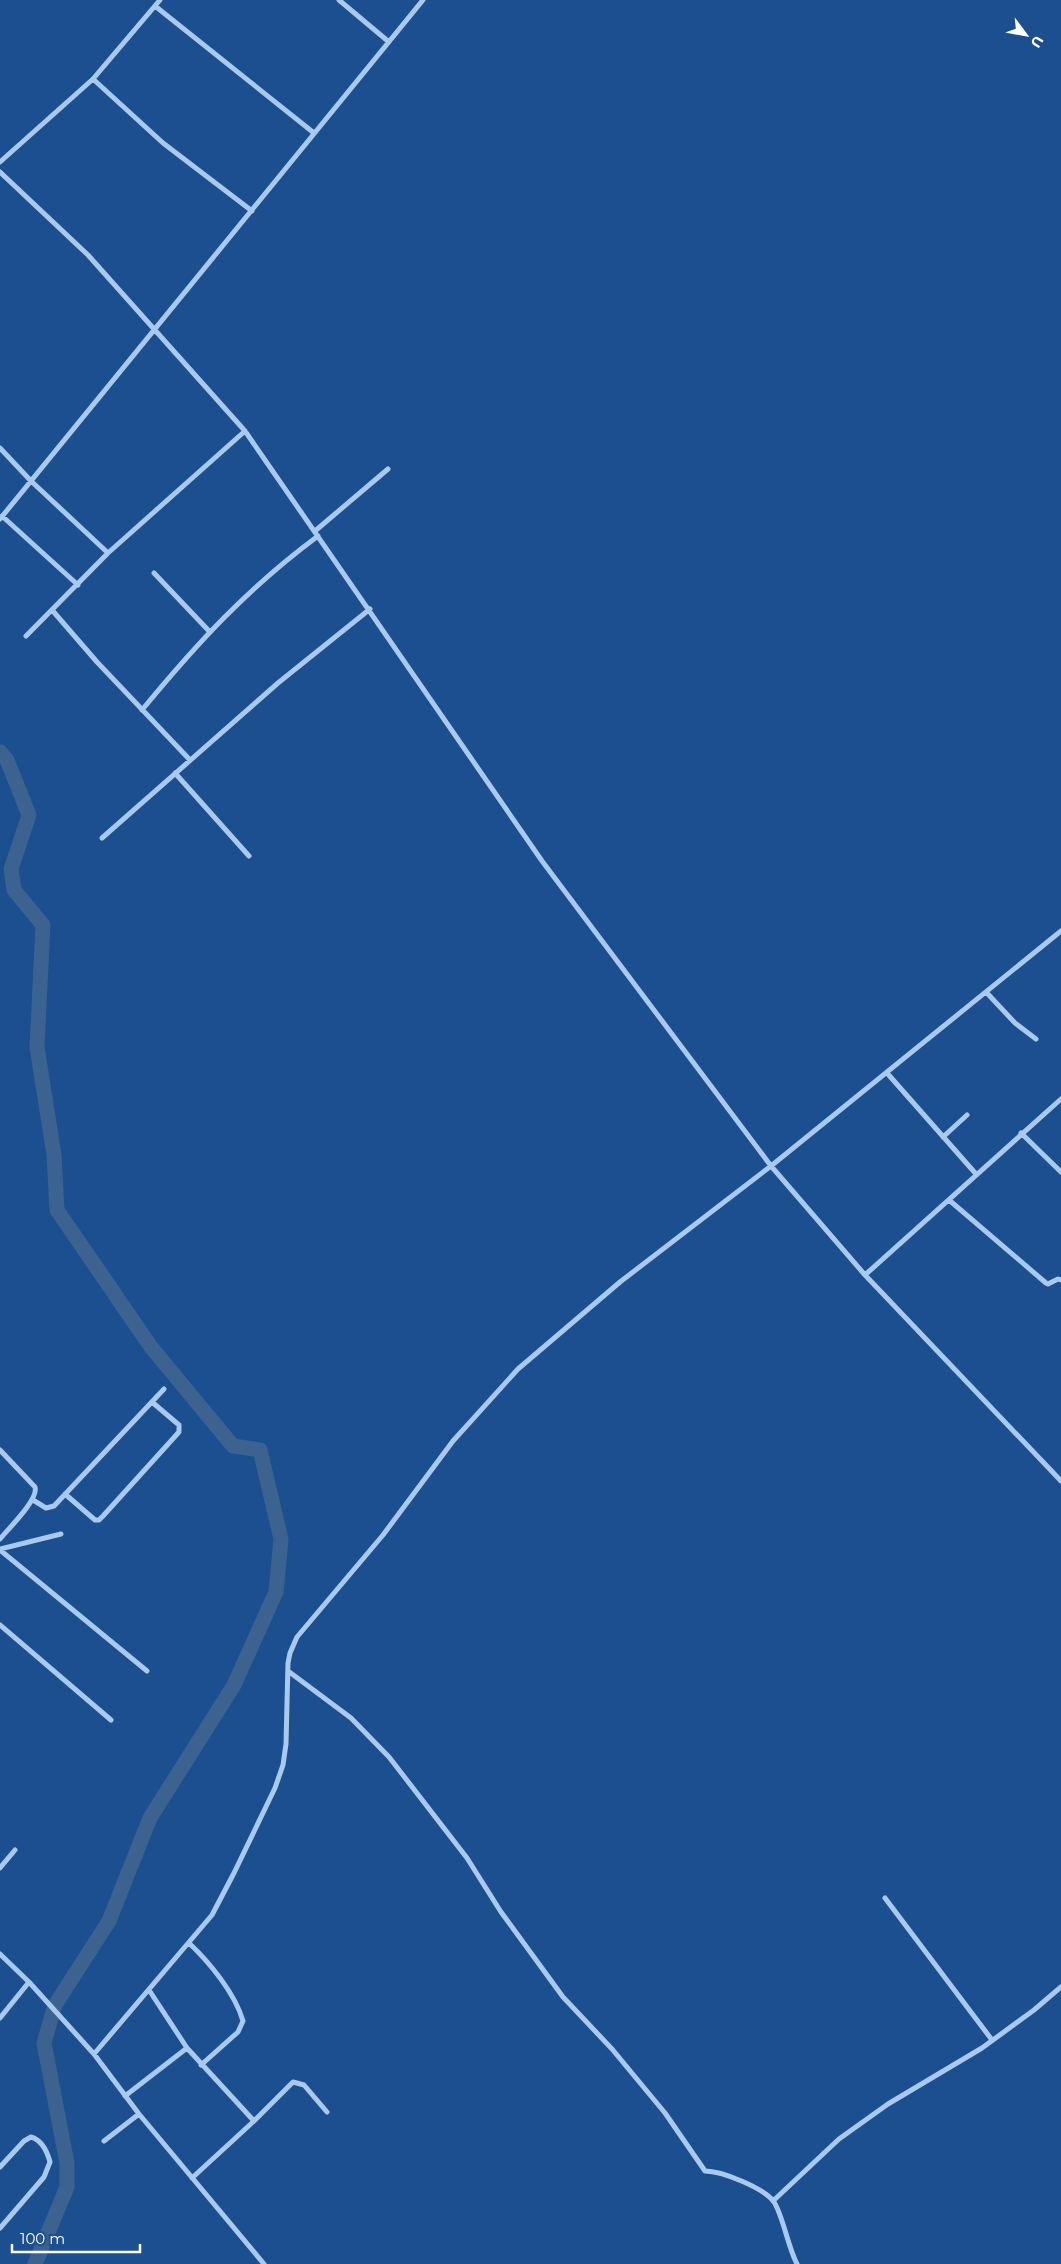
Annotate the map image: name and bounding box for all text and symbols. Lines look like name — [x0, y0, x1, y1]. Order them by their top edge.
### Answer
north arrow — [1001, 10, 1051, 60]
text: U — [1026, 32, 1048, 51]
scale bar — [12, 2222, 140, 2254]
text: 100 m — [20, 2229, 65, 2248]

